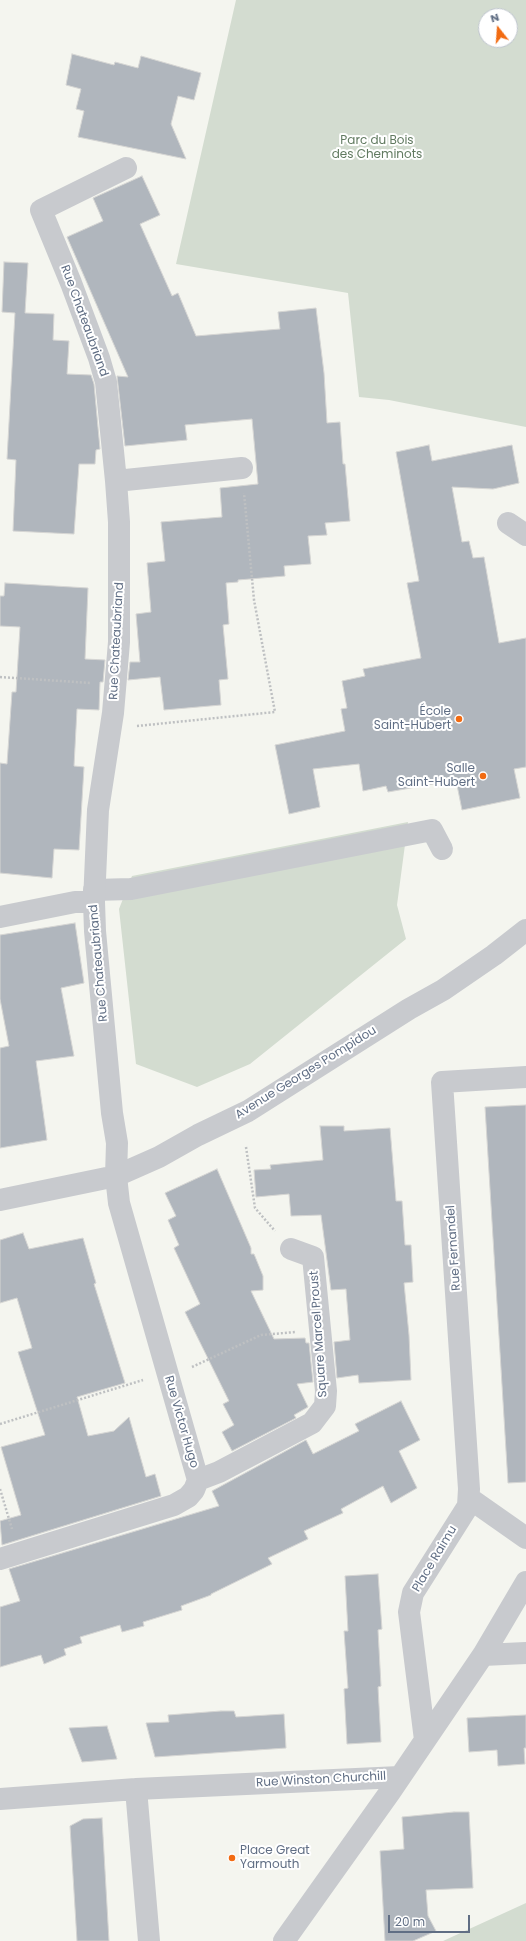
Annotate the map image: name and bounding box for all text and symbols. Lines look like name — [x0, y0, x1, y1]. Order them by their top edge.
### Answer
north arrow — [478, 8, 518, 48]
text: N — [488, 9, 501, 26]
park label: Parc du Bois des Cheminots — [332, 134, 422, 162]
street label: Rue Chateaubriand — [57, 263, 111, 379]
street label: Rue Chateaubriand — [107, 582, 127, 700]
place label: École Saint-Hubert — [374, 705, 451, 733]
marker: École Saint-Hubert — [454, 714, 464, 724]
place label: Salle Saint-Hubert — [398, 762, 475, 790]
marker: Salle Saint-Hubert — [478, 771, 488, 781]
street label: Rue Chateaubriand — [87, 904, 111, 1022]
street label: Avenue Georges Pompidou — [233, 1024, 379, 1122]
street label: Rue Fernandel — [444, 1205, 464, 1291]
street label: Square Marcel Proust — [307, 1270, 331, 1398]
street label: Rue Victor Hugo — [161, 1374, 201, 1470]
street label: Place Raimu — [410, 1523, 460, 1595]
street label: Rue Winston Churchill — [256, 1769, 386, 1791]
place label: Place Great Yarmouth — [240, 1844, 310, 1872]
marker: Place Great Yarmouth — [227, 1853, 237, 1863]
scale bar — [390, 1907, 472, 1933]
text: 20 m — [395, 1913, 425, 1930]

